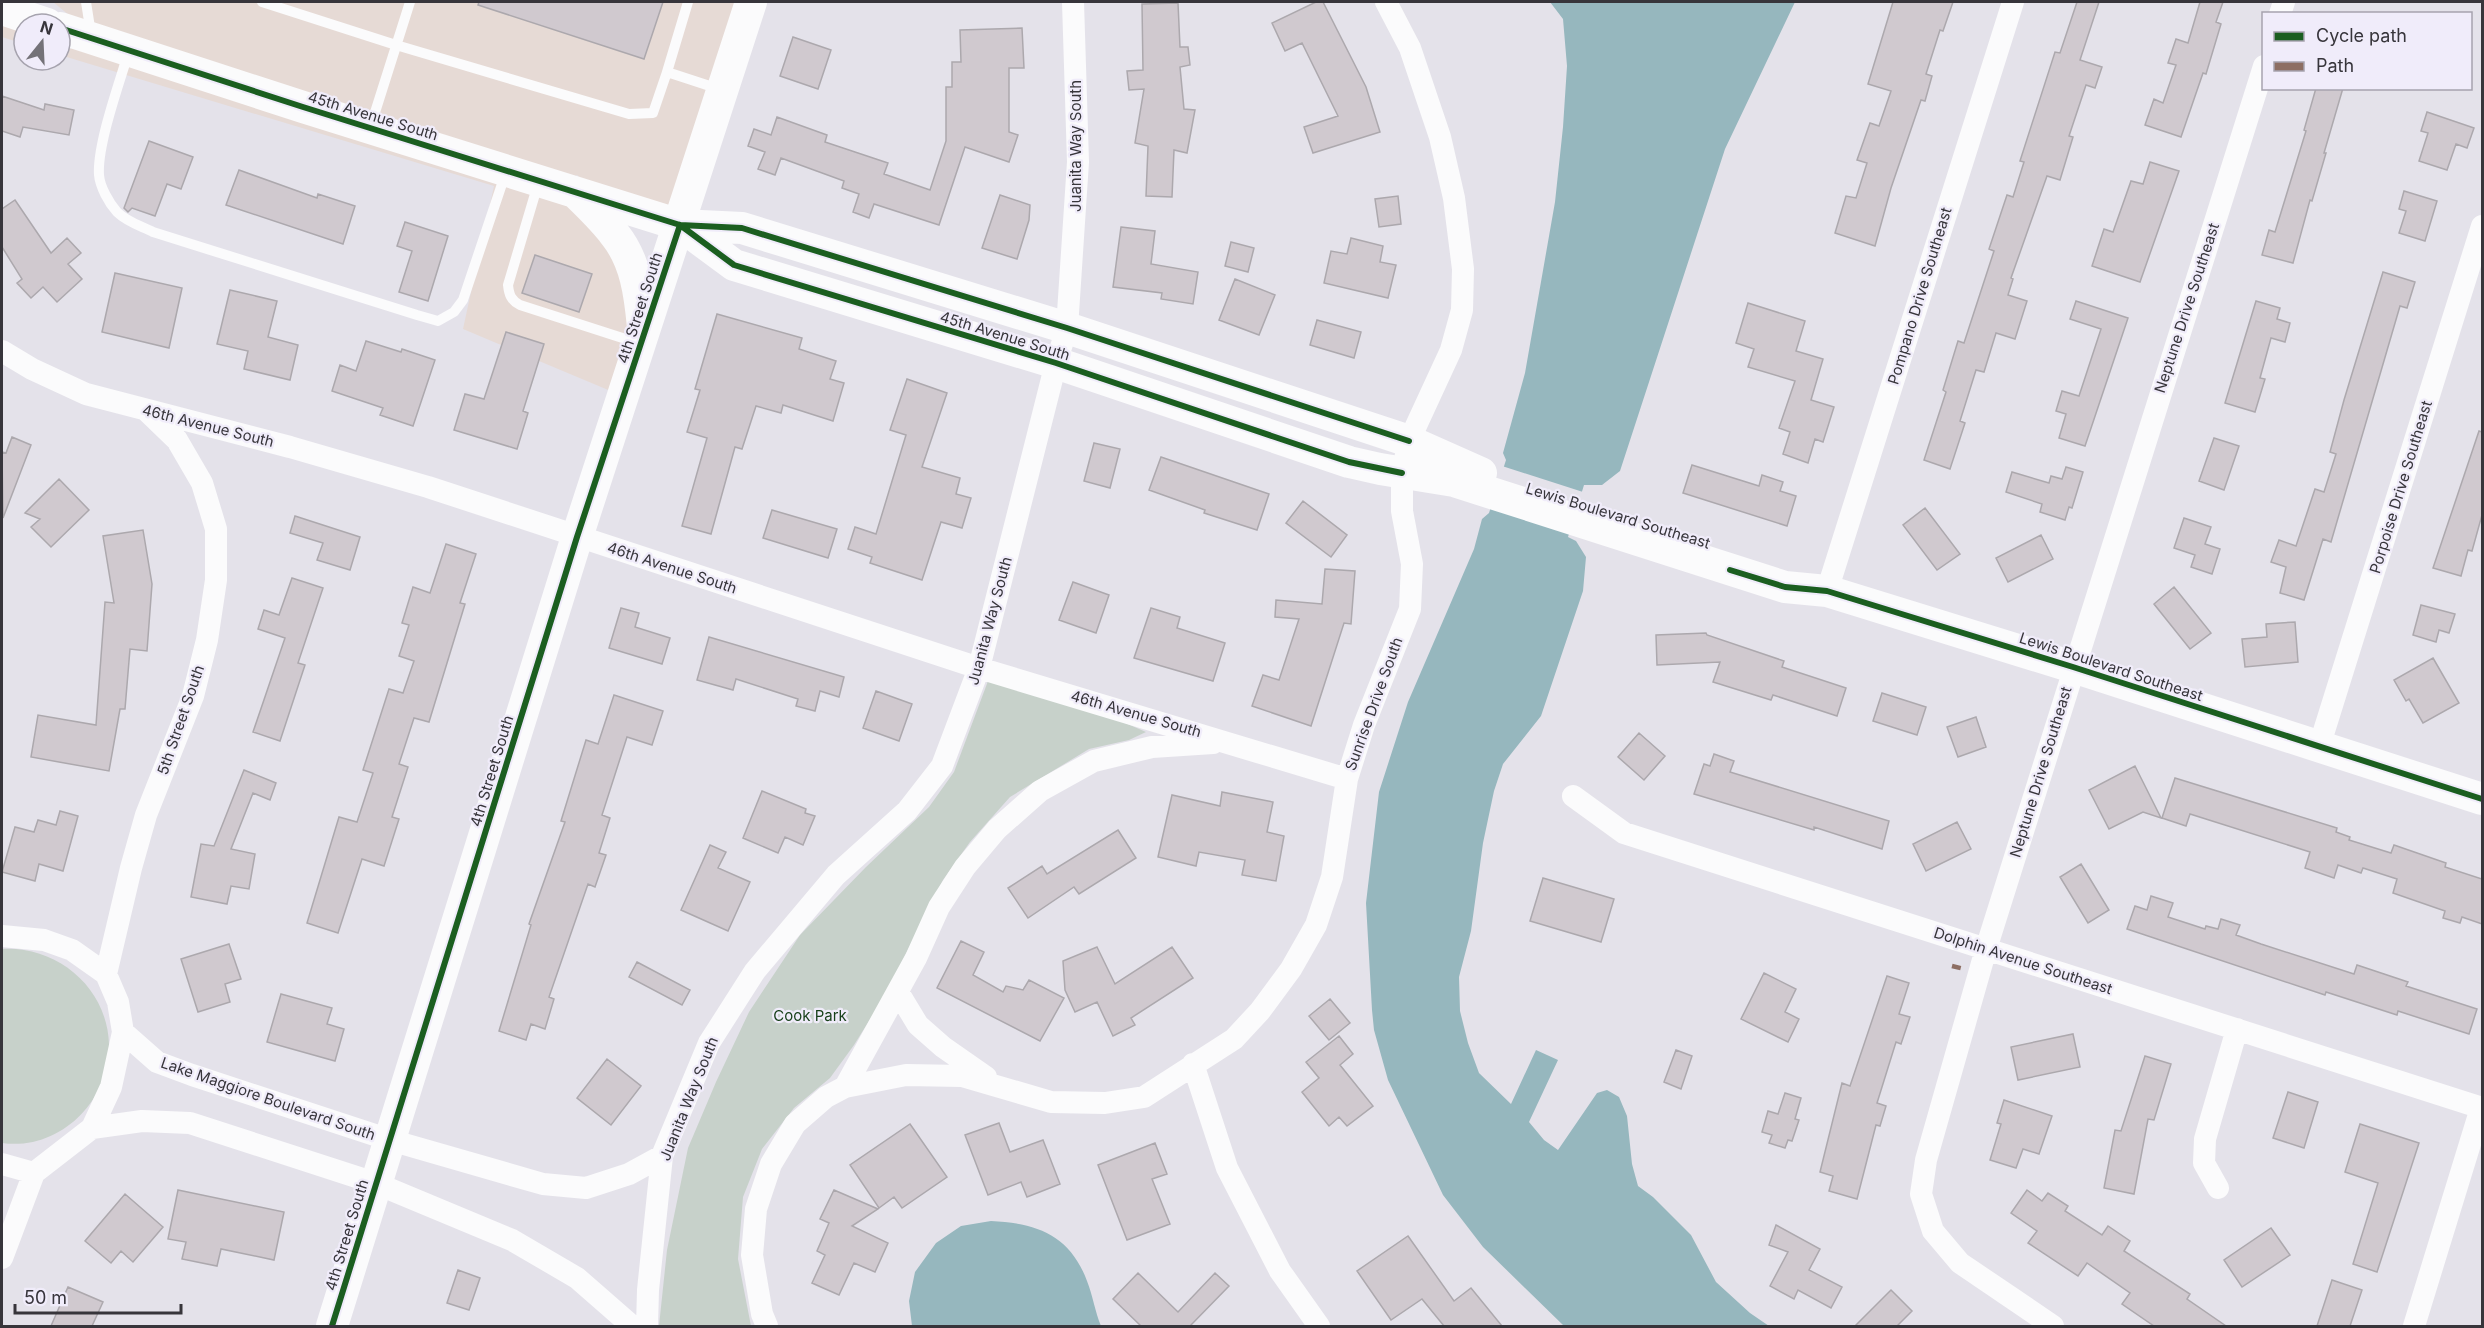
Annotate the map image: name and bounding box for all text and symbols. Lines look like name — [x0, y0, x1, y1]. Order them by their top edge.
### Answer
north arrow — [12, 12, 72, 72]
legend — [2262, 12, 2472, 90]
text: N — [38, 16, 56, 39]
text: Cycle path — [2316, 25, 2407, 46]
text: Path — [2316, 55, 2354, 76]
street label: Juanita Way South — [1066, 80, 1085, 212]
street label: 45th Avenue South — [306, 87, 440, 144]
street label: Pompano Drive Southeast — [1883, 205, 1956, 387]
street label: Neptune Drive Southeast — [2150, 220, 2223, 395]
street label: 4th Street South — [613, 250, 666, 366]
street label: 45th Avenue South — [938, 307, 1072, 364]
street label: Porpoise Drive Southeast — [2365, 398, 2436, 576]
street label: 46th Avenue South — [140, 400, 276, 451]
street label: Lewis Boulevard Southeast — [1524, 478, 1713, 553]
street label: 46th Avenue South — [605, 538, 739, 597]
street label: Juanita Way South — [963, 555, 1016, 687]
street label: Lewis Boulevard Southeast — [2017, 628, 2205, 705]
street label: Sunrise Drive South — [1341, 635, 1406, 773]
street label: 5th Street South — [153, 662, 208, 777]
street label: Neptune Drive Southeast — [2005, 684, 2076, 860]
street label: 46th Avenue South — [1069, 686, 1204, 741]
street label: 4th Street South — [466, 713, 517, 829]
street label: Dolphin Avenue Southeast — [1932, 923, 2115, 998]
park label: Cook Park — [773, 1006, 848, 1025]
street label: Juanita Way South — [655, 1034, 722, 1164]
street label: Lake Maggiore Boulevard South — [158, 1053, 378, 1144]
street label: 4th Street South — [321, 1177, 372, 1293]
scale bar — [15, 1277, 182, 1315]
text: 50 m — [24, 1287, 67, 1308]

